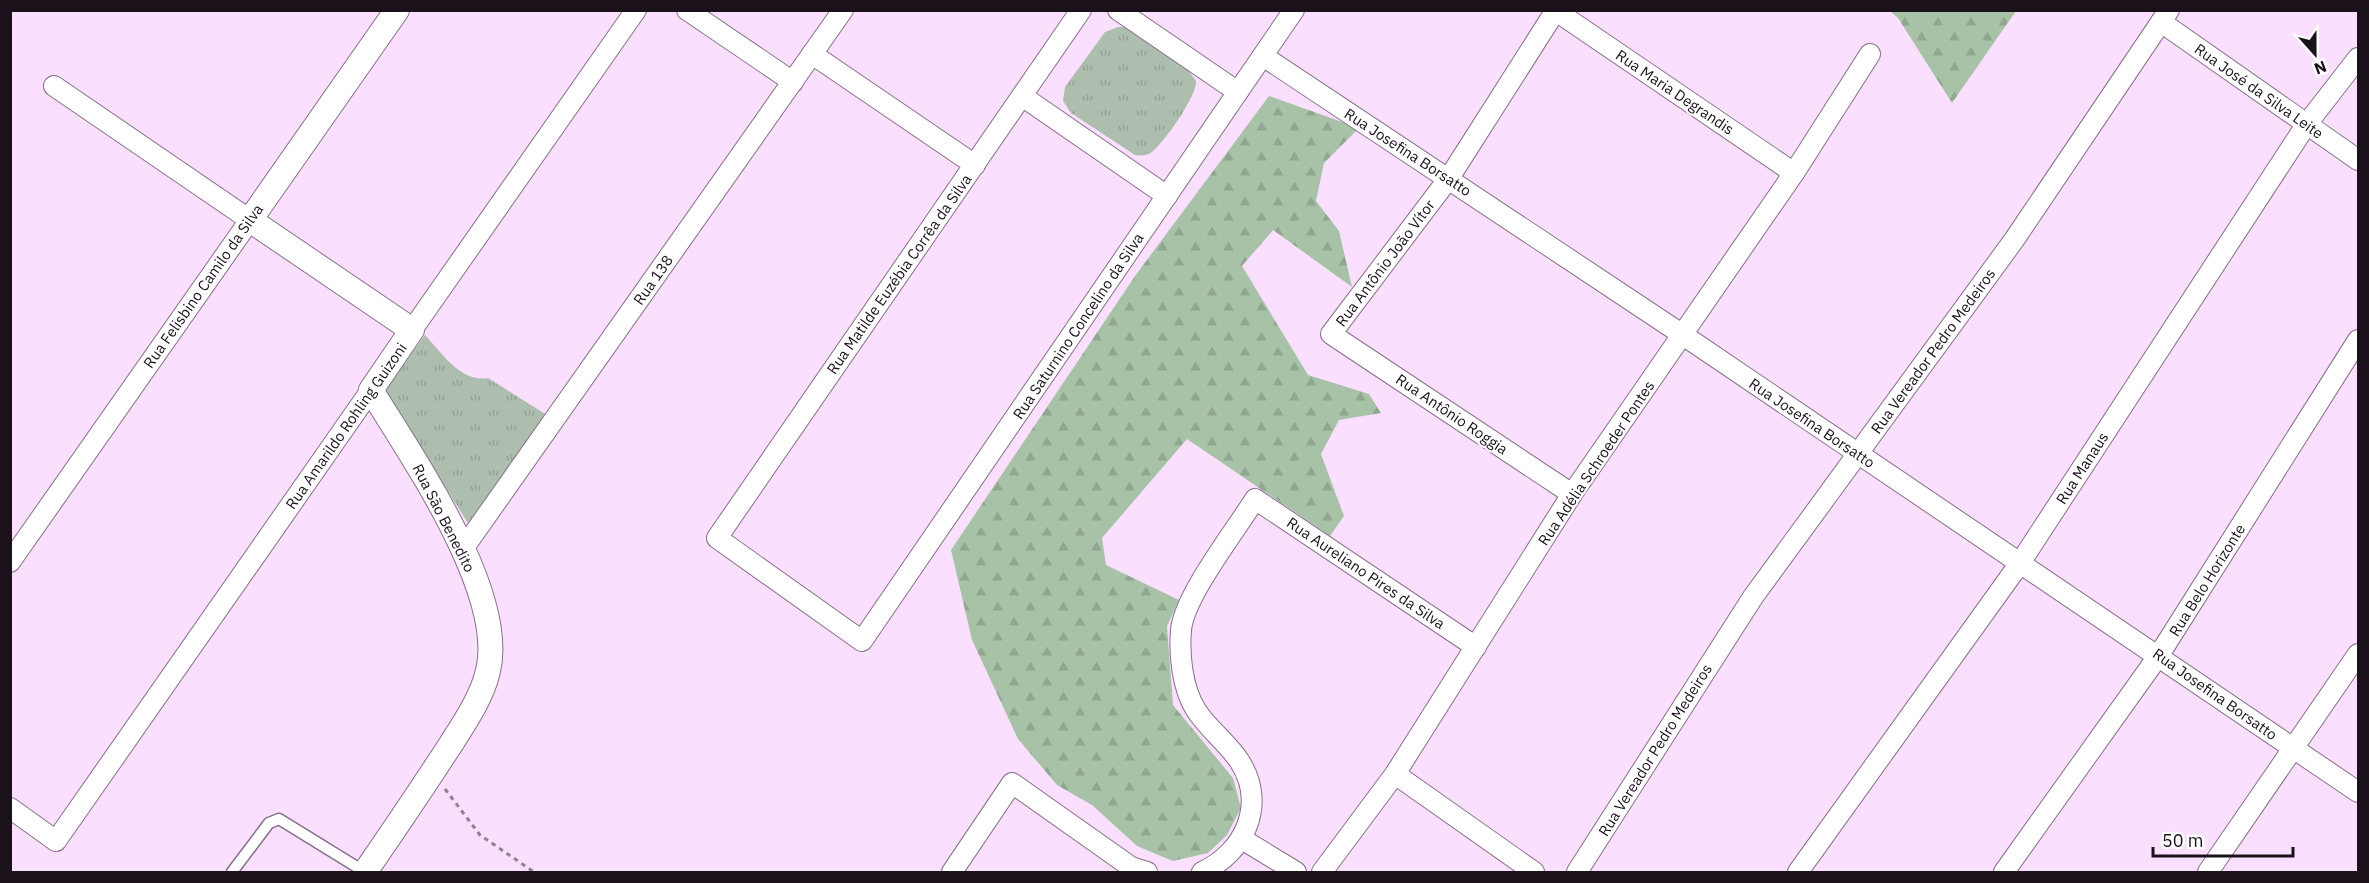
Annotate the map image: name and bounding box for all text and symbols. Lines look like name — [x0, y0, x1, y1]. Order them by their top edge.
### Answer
north arrow — [2285, 24, 2345, 84]
street label: Rua José da Silva Leite — [2191, 39, 2327, 143]
street label: Rua Maria Degrandis — [1612, 45, 1738, 139]
text: N — [2311, 57, 2329, 79]
street label: Rua Josefina Borsatto — [1341, 104, 1475, 200]
street label: Rua Matilde Euzébia Corrêa da Silva — [822, 170, 976, 378]
street label: Rua Antônio João Vítor — [1331, 196, 1439, 330]
street label: Rua Felisbino Camilo da Silva — [139, 200, 267, 372]
street label: Rua Saturnino Concelino da Silva — [1008, 229, 1148, 423]
street label: Rua 138 — [629, 251, 677, 309]
street label: Rua Vereador Pedro Medeiros — [1867, 265, 1999, 437]
street label: Rua Amarildo Rohling Guizoni — [281, 339, 411, 513]
street label: Rua Antônio Roggia — [1392, 369, 1512, 459]
street label: Rua Josefina Borsatto — [1746, 374, 1878, 472]
street label: Rua Adélia Schroeder Pontes — [1534, 377, 1658, 549]
street label: Rua Manaus — [2052, 428, 2112, 508]
street label: Rua São Benedito — [408, 461, 480, 575]
street label: Rua Aureliano Pires da Silva — [1283, 513, 1449, 633]
street label: Rua Belo Horizonte — [2165, 520, 2249, 640]
street label: Rua Josefina Borsatto — [2149, 644, 2281, 744]
street label: Rua Vereador Pedro Medeiros — [1594, 660, 1716, 840]
scale bar — [2153, 820, 2292, 858]
text: 50 m — [2162, 829, 2204, 852]

